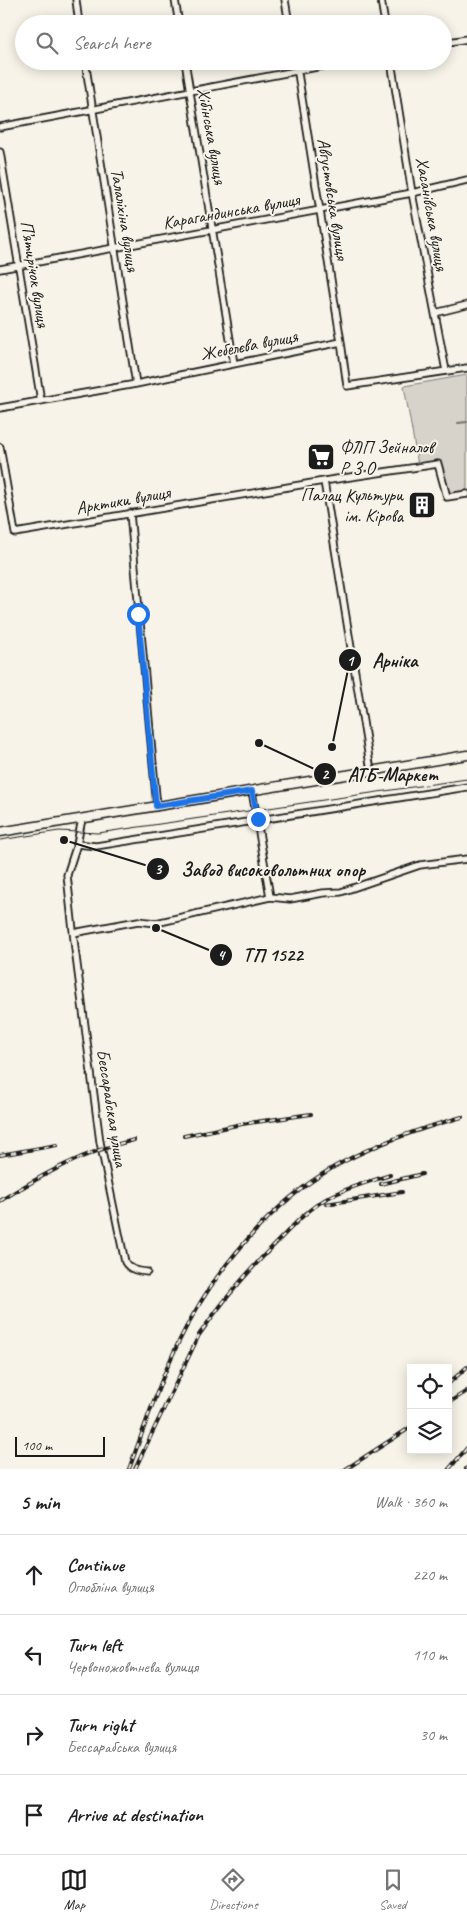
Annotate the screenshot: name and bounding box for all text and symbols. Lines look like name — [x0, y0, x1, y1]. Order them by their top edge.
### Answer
search box — [15, 15, 452, 70]
icon: search — [33, 29, 61, 57]
text: Search here — [73, 31, 150, 55]
street label: Хібінська вулиця — [193, 86, 232, 187]
street label: Августовська вулиця — [313, 137, 354, 263]
street label: Хасанівська вулиця — [411, 155, 453, 274]
street label: Талаліхіна вулиця — [106, 167, 144, 275]
street label: Карагандинська вулиця — [161, 188, 302, 234]
street label: П’ятирічок вулиця — [16, 219, 55, 330]
street label: Жебелєва вулиця — [199, 325, 301, 365]
place label: ФЛП Зейналов Р З О — [340, 436, 437, 479]
supermarket icon: ФЛП Зейналов Р З О — [306, 442, 336, 472]
street label: Арктики вулиця — [74, 481, 173, 519]
place label: Палац Культури ім. Кірова — [301, 484, 405, 527]
building icon: Палац Культури ім. Кірова — [407, 490, 437, 520]
route start — [127, 603, 150, 626]
callout: Арніка — [338, 643, 428, 677]
text: Арніка — [372, 649, 419, 673]
text: 1 — [347, 652, 356, 671]
callout: АТБ-Маркет — [313, 757, 448, 791]
text: АТБ-Маркет — [348, 763, 439, 787]
text: 2 — [322, 765, 330, 784]
route end — [247, 808, 270, 831]
callout: Завод високовольтних опор — [146, 852, 375, 886]
text: Завод високовольтних опор — [181, 858, 367, 882]
text: 3 — [155, 860, 163, 879]
callout: ТП 1522 — [208, 938, 313, 972]
text: ТП 1522 — [243, 943, 305, 967]
text: 4 — [218, 946, 227, 965]
street label: Бессарабская улица — [92, 1048, 132, 1170]
map controls — [407, 1364, 452, 1454]
button: locate — [407, 1364, 452, 1409]
button: layers — [407, 1409, 452, 1454]
scale bar — [15, 1434, 105, 1457]
text: 100 m — [22, 1437, 52, 1454]
text: 5 min — [20, 1489, 60, 1515]
text: Walk · 360 m — [375, 1492, 447, 1512]
text: Continue — [67, 1553, 124, 1577]
icon: ahead — [20, 1561, 48, 1589]
text: 220 m — [413, 1565, 447, 1585]
text: Оглобліна вулиця — [67, 1577, 154, 1597]
text: Turn left — [67, 1633, 122, 1657]
icon: left — [20, 1641, 48, 1669]
text: 110 m — [413, 1645, 447, 1665]
text: Червоножовтнева вулиця — [67, 1657, 198, 1677]
text: Turn right — [67, 1713, 134, 1737]
icon: right — [20, 1721, 48, 1749]
text: 30 m — [420, 1725, 447, 1745]
text: Бессарабська вулиця — [67, 1737, 176, 1757]
icon: arrive — [20, 1801, 48, 1829]
text: Arrive at destination — [67, 1803, 203, 1827]
tab: Map — [60, 1866, 88, 1913]
tab: Directions — [209, 1866, 258, 1913]
tab: Saved — [379, 1866, 407, 1913]

